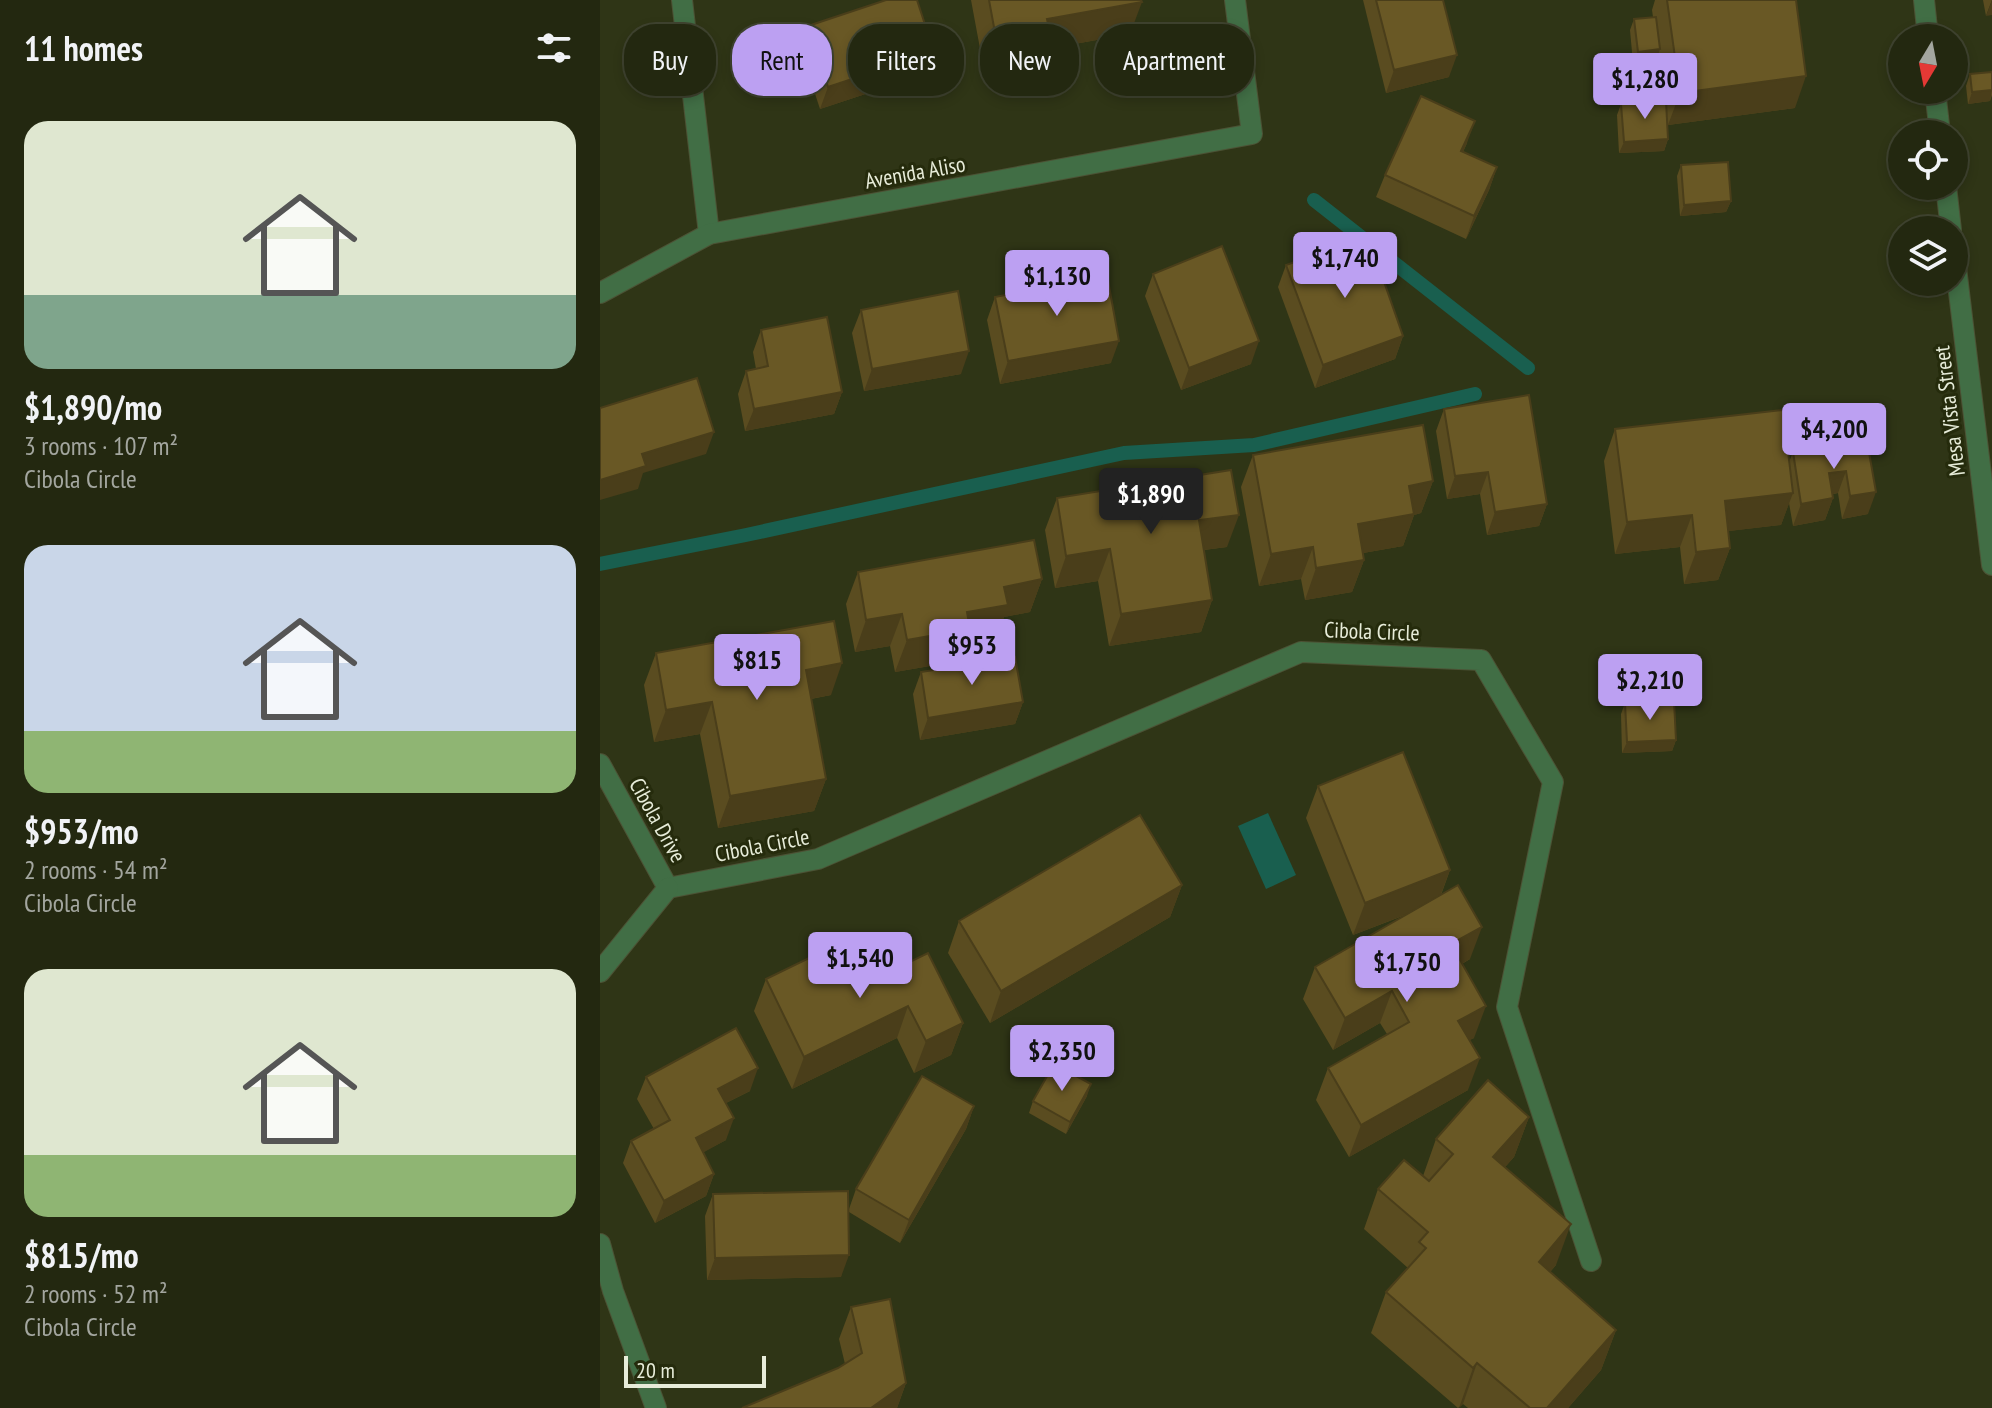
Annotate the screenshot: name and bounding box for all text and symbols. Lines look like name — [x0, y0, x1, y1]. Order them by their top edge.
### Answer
chip: Buy — [624, 24, 716, 96]
chip: Rent — [732, 24, 832, 96]
chip: Filters — [848, 24, 964, 96]
chip: New — [980, 24, 1079, 96]
chip: Apartment — [1095, 24, 1254, 96]
north arrow — [1888, 24, 1968, 104]
map controls — [1888, 24, 1968, 296]
text: 11 homes — [24, 26, 143, 70]
icon: filters — [532, 26, 576, 70]
pin: $1,280 — [1580, 53, 1710, 121]
text: $1,280 — [1611, 62, 1679, 95]
button: locate — [1888, 120, 1968, 200]
street label: Avenida Aliso — [863, 149, 967, 195]
icon: home — [228, 173, 372, 317]
button: layers — [1888, 216, 1968, 296]
pin: $1,740 — [1280, 232, 1410, 300]
text: $1,740 — [1311, 241, 1379, 274]
pin: $1,130 — [992, 250, 1122, 318]
text: $1,130 — [1023, 259, 1091, 292]
street label: Mesa Vista Street — [1927, 344, 1971, 478]
text: $1,890/mo — [24, 385, 162, 429]
pin: $4,200 — [1769, 403, 1899, 471]
text: $4,200 — [1800, 412, 1868, 445]
text: 3 rooms · 107 m² — [24, 429, 178, 462]
text: Cibola Circle — [24, 462, 137, 495]
pin: $1,890 — [1086, 468, 1216, 536]
text: $1,890 — [1117, 477, 1185, 510]
icon: home — [228, 597, 372, 741]
street label: Cibola Circle — [1324, 615, 1420, 647]
pin: $953 — [925, 619, 1019, 687]
text: $953 — [947, 628, 997, 661]
pin: $815 — [710, 634, 804, 702]
text: $815 — [732, 643, 782, 676]
pin: $2,210 — [1585, 654, 1715, 722]
text: $2,210 — [1616, 663, 1684, 696]
street label: Cibola Drive — [623, 773, 693, 867]
text: $953/mo — [24, 809, 139, 853]
street label: Cibola Circle — [712, 822, 812, 868]
text: 2 rooms · 54 m² — [24, 853, 168, 886]
text: Cibola Circle — [24, 886, 137, 919]
pin: $1,540 — [795, 932, 925, 1000]
pin: $1,750 — [1342, 936, 1472, 1004]
text: $1,540 — [826, 941, 894, 974]
text: $1,750 — [1373, 945, 1441, 978]
icon: home — [228, 1021, 372, 1165]
pin: $2,350 — [997, 1025, 1127, 1093]
text: $2,350 — [1028, 1034, 1096, 1067]
text: $815/mo — [24, 1233, 139, 1277]
text: 2 rooms · 52 m² — [24, 1277, 168, 1310]
text: Cibola Circle — [24, 1310, 137, 1343]
scale bar — [624, 1352, 766, 1388]
text: 20 m — [636, 1356, 675, 1384]

